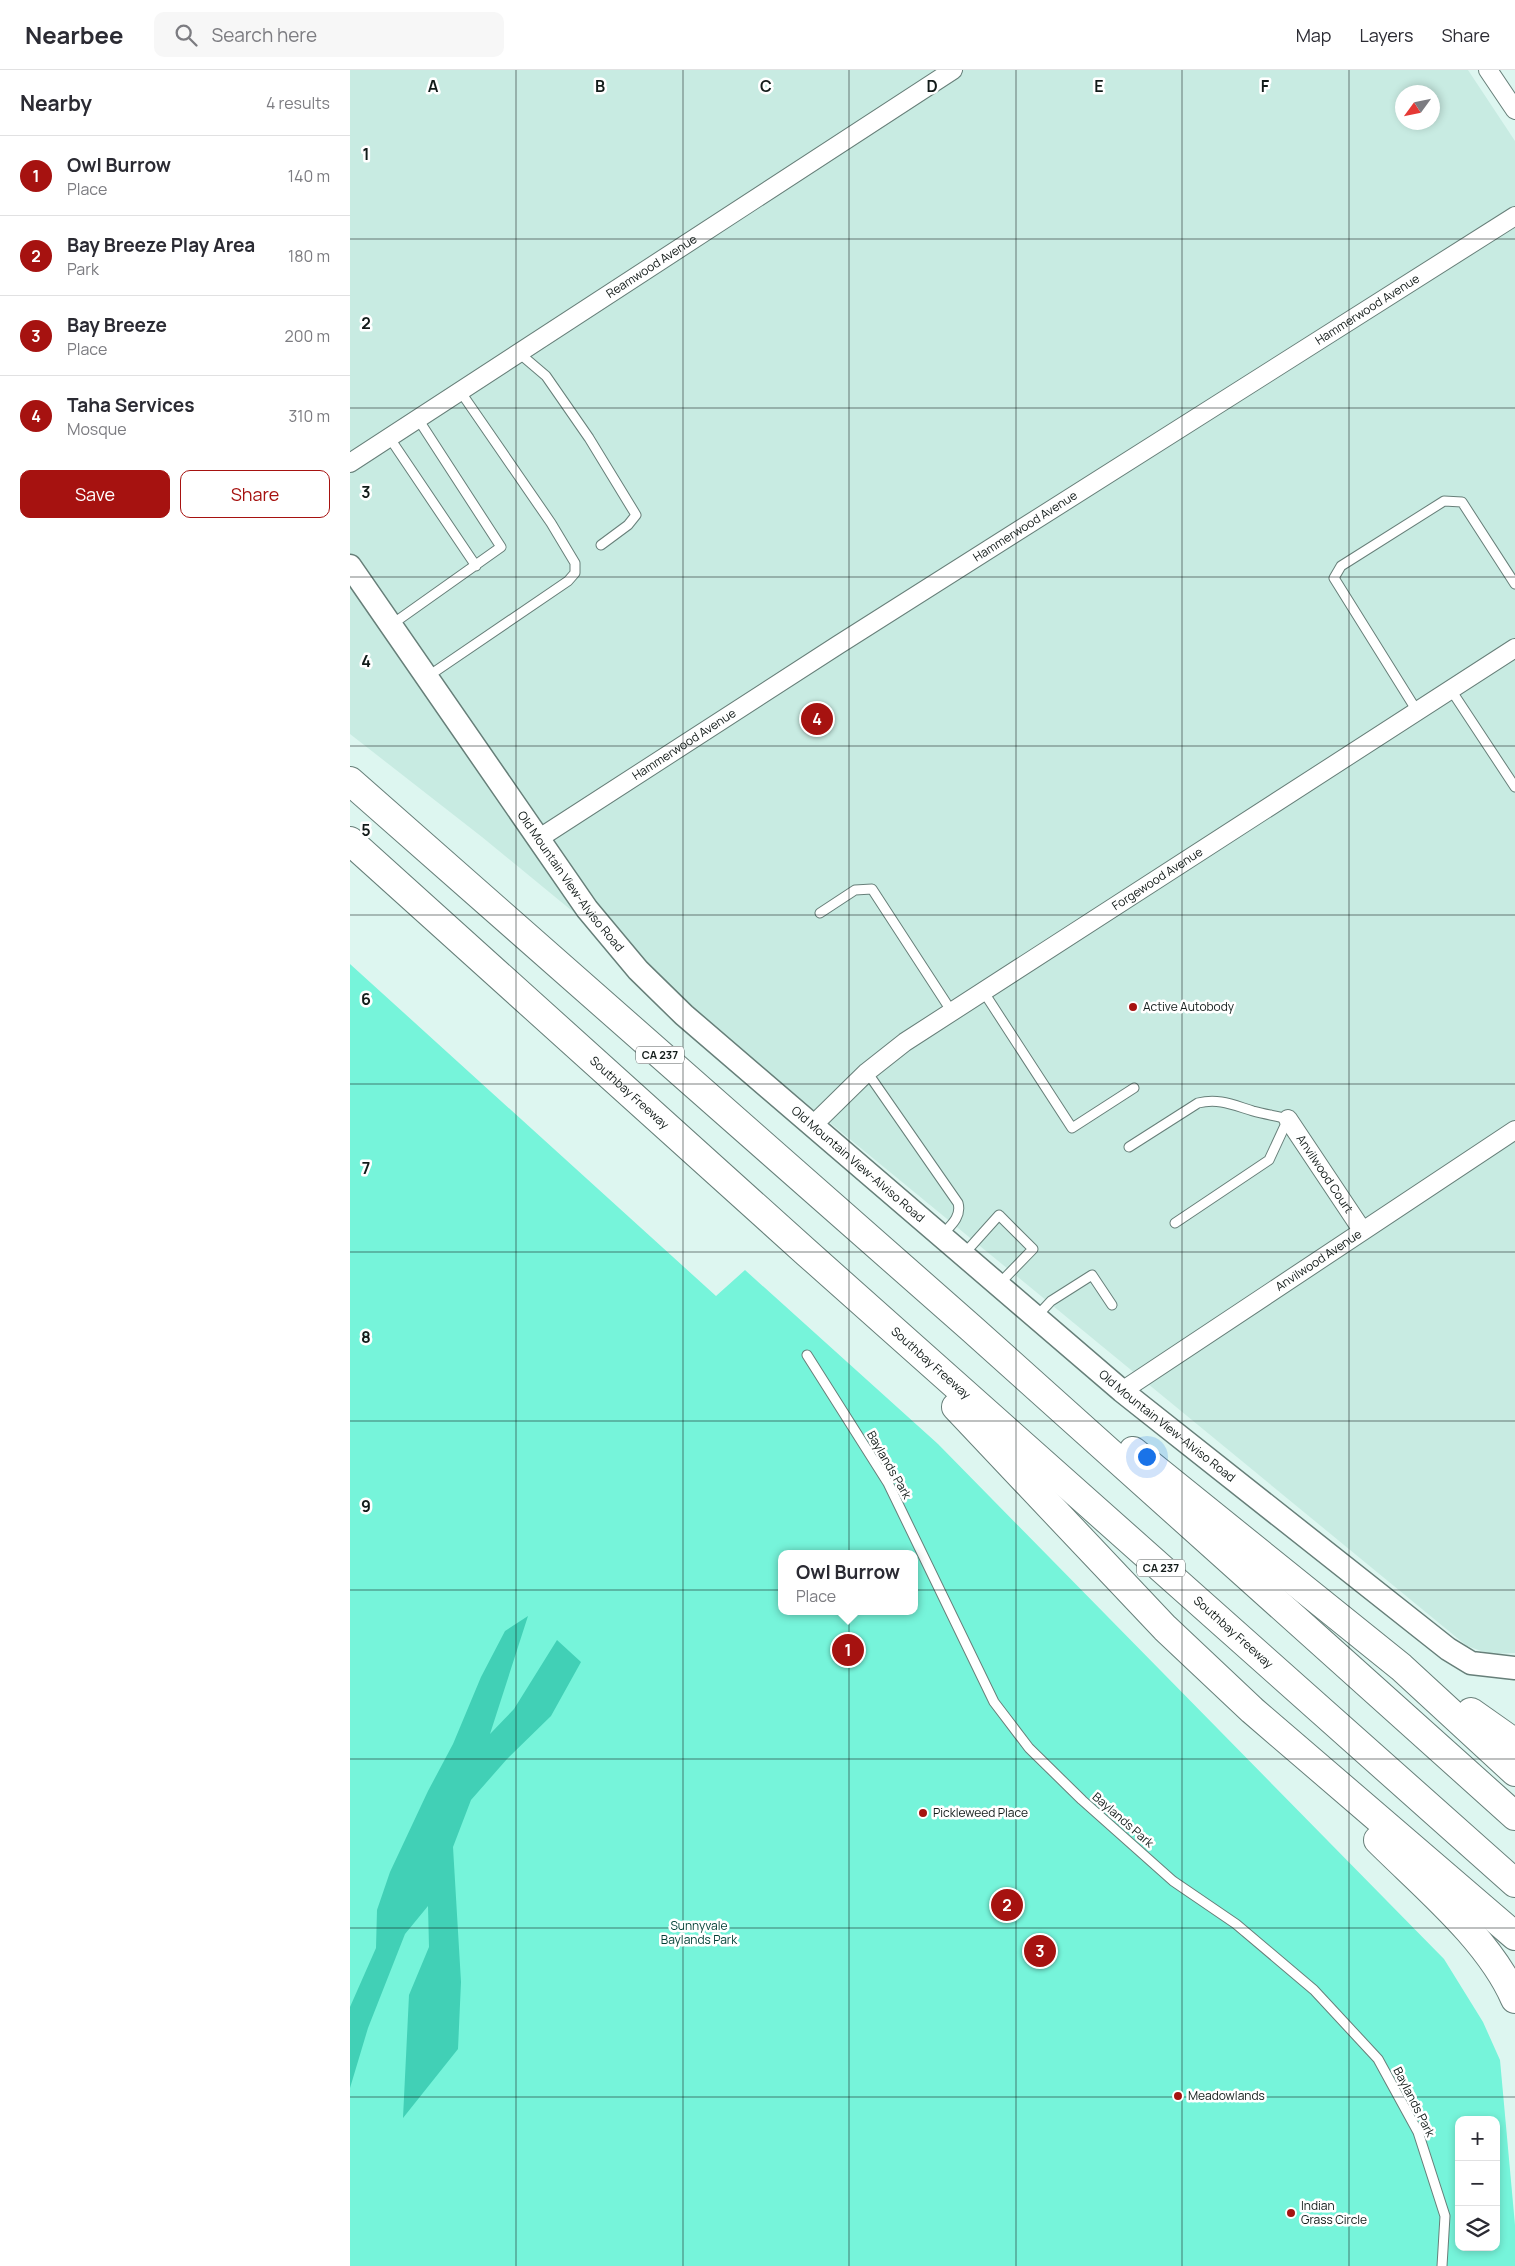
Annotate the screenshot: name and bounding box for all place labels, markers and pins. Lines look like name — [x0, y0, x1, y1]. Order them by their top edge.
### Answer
pin: 4 — [801, 700, 833, 738]
place label: Active Autobody — [1143, 998, 1235, 1015]
marker: Active Autobody — [1127, 1001, 1139, 1013]
pin: 1 — [832, 1631, 864, 1669]
place label: Pickleweed Place — [933, 1804, 1028, 1821]
marker: Pickleweed Place — [917, 1807, 929, 1819]
pin: 2 — [991, 1886, 1023, 1924]
pin: 3 — [1024, 1932, 1056, 1970]
place label: Meadowlands — [1188, 2087, 1265, 2104]
marker: Meadowlands — [1172, 2090, 1184, 2102]
place label: Indian Grass Circle — [1301, 2197, 1367, 2228]
marker: Indian Grass Circle — [1285, 2207, 1297, 2219]

